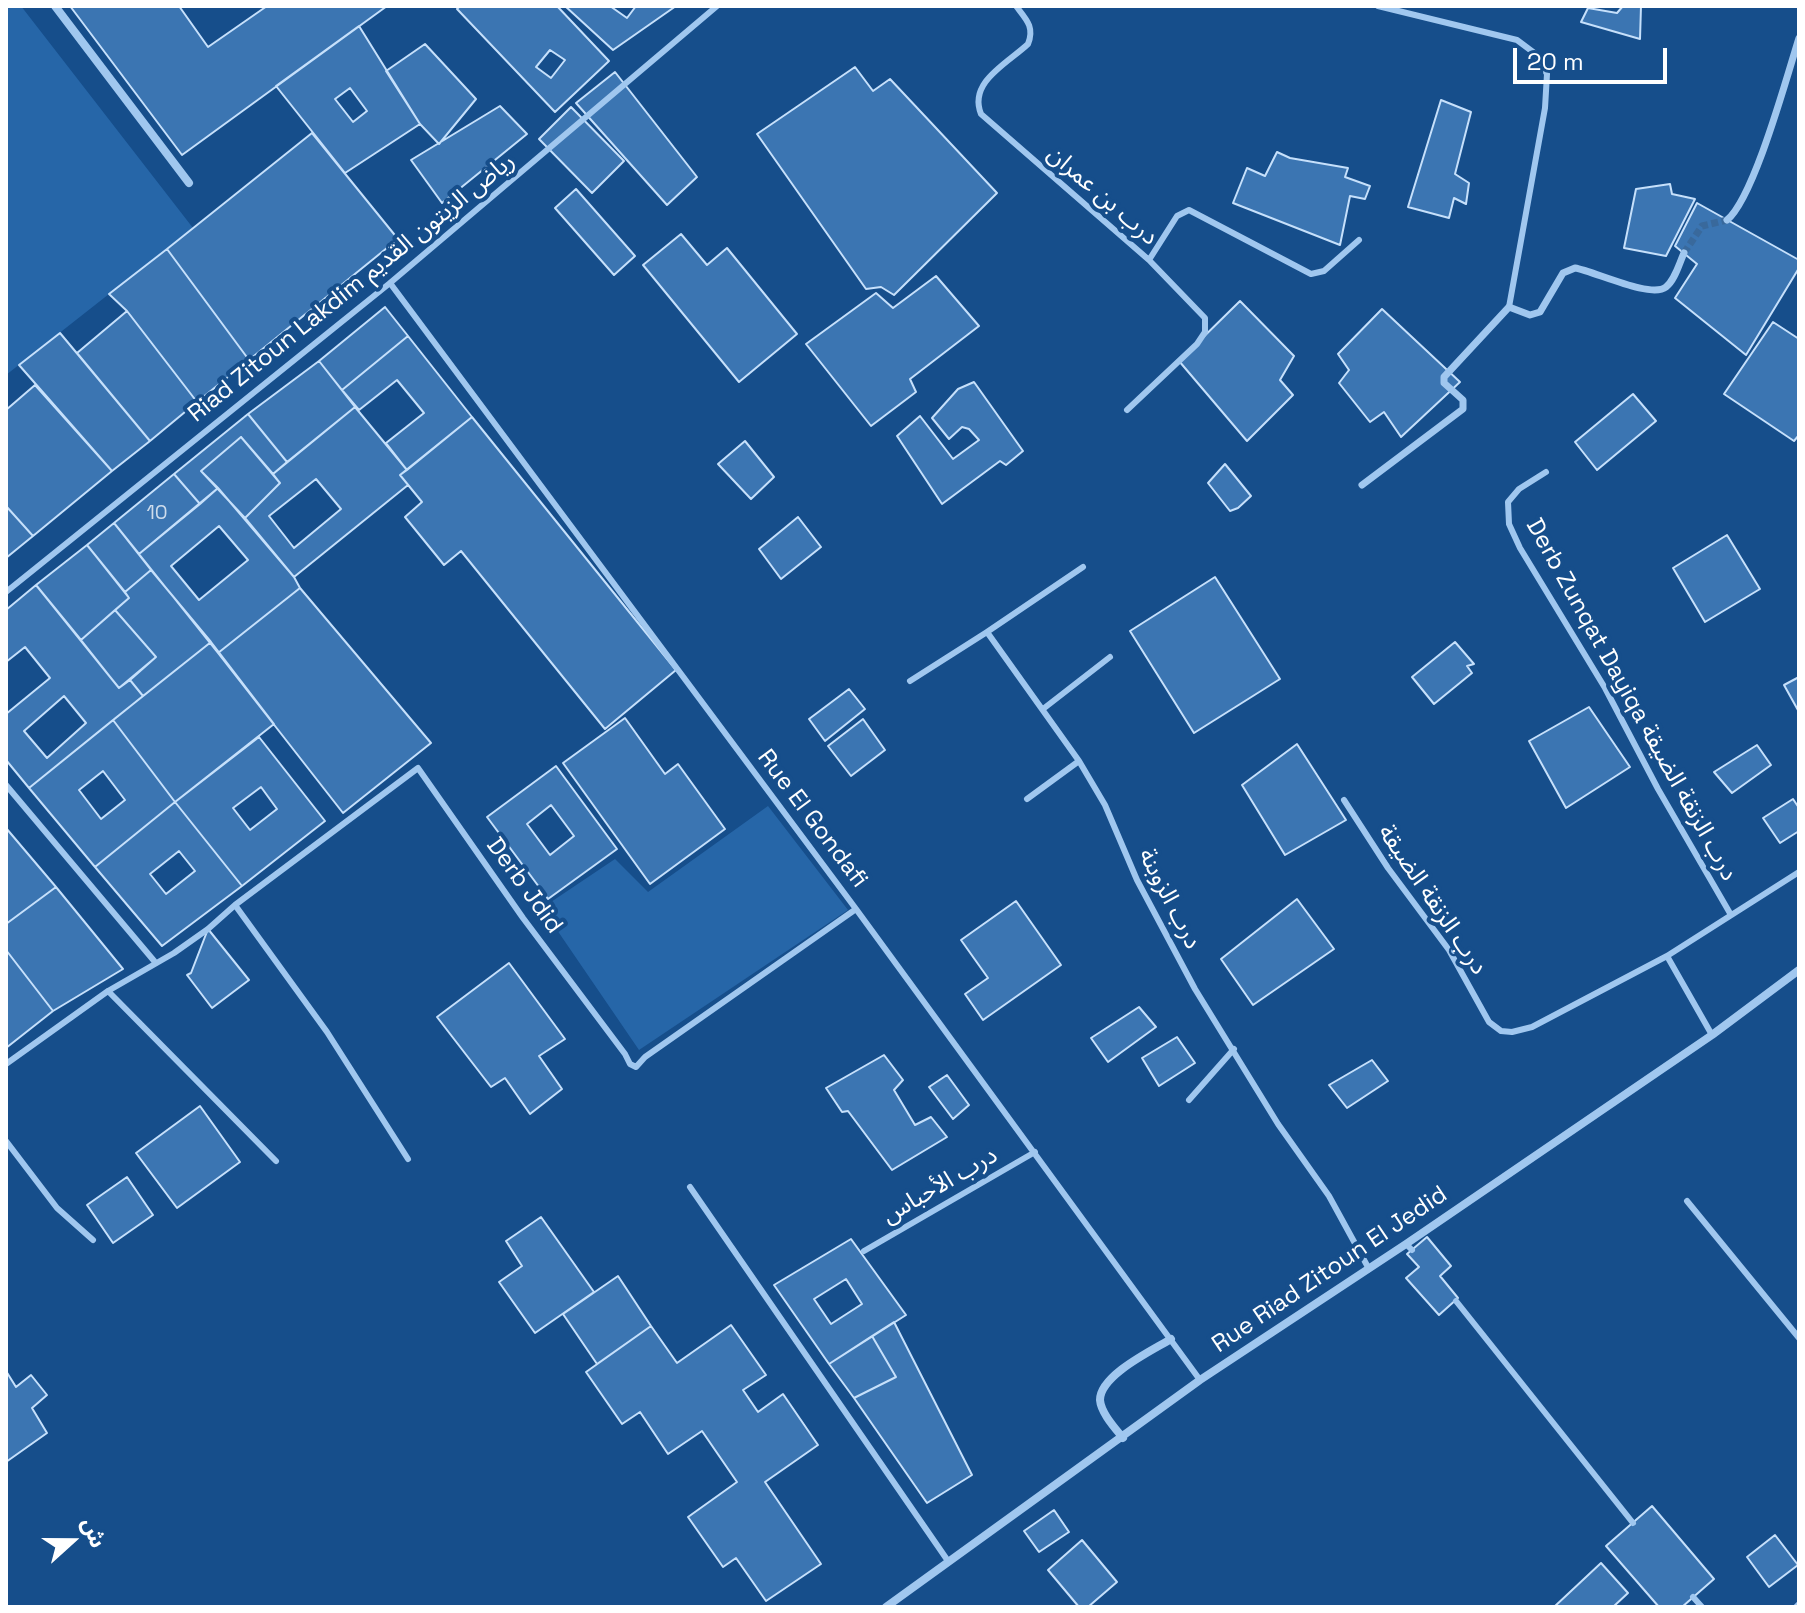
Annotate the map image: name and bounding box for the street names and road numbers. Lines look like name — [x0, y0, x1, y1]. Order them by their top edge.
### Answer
street label: درب بن عمران — [1041, 140, 1163, 252]
street label: Riad Zitoun Lakdim رياض الزيتون القديم — [183, 147, 521, 429]
street label: Derb Zunqat Dayiqa درب الزنقة الضيقة — [1519, 514, 1743, 886]
street label: Rue El Gondafi — [751, 744, 873, 894]
street label: درب الزنقة الضيقة — [1371, 820, 1493, 980]
street label: Derb Jdid — [480, 833, 568, 939]
street label: درب الزوبنة — [1131, 844, 1207, 954]
street label: درب الأحباس — [877, 1141, 1003, 1231]
street label: Rue Riad Zitoun El Jedid — [1207, 1181, 1453, 1359]

